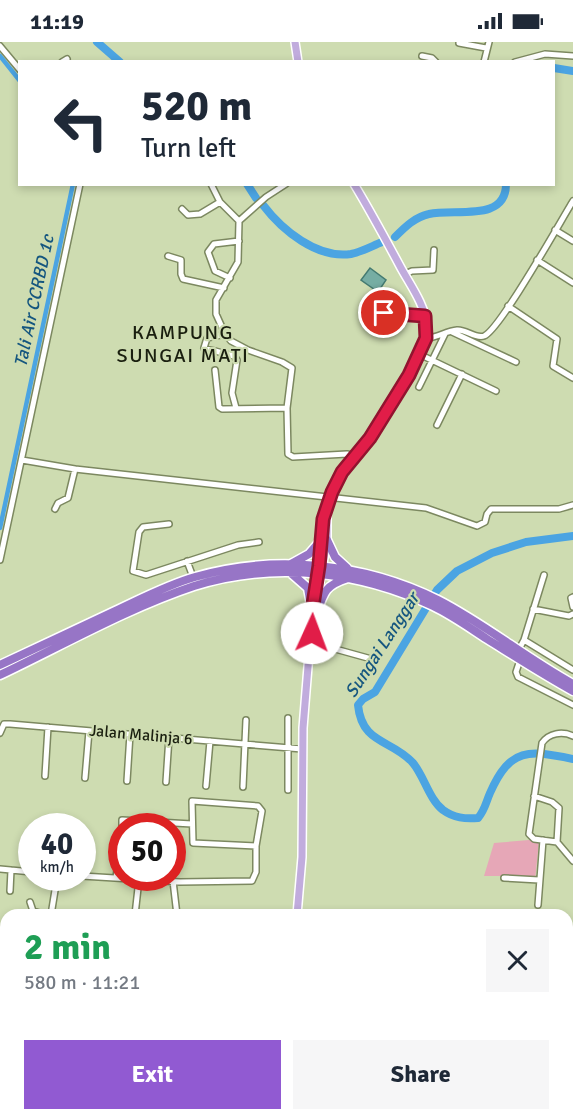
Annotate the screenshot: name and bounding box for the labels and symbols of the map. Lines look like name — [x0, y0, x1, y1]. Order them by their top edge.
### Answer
water label: Tali Air CCRBD 1c — [9, 232, 59, 369]
pin — [358, 287, 409, 338]
district label: KAMPUNG SUNGAI MATI — [117, 320, 249, 368]
water label: Sungai Langgar — [340, 587, 425, 701]
position arrow — [280, 601, 344, 665]
street label: Jalan Malinja 6 — [89, 721, 193, 749]
speed limit sign: 50 — [108, 813, 186, 891]

